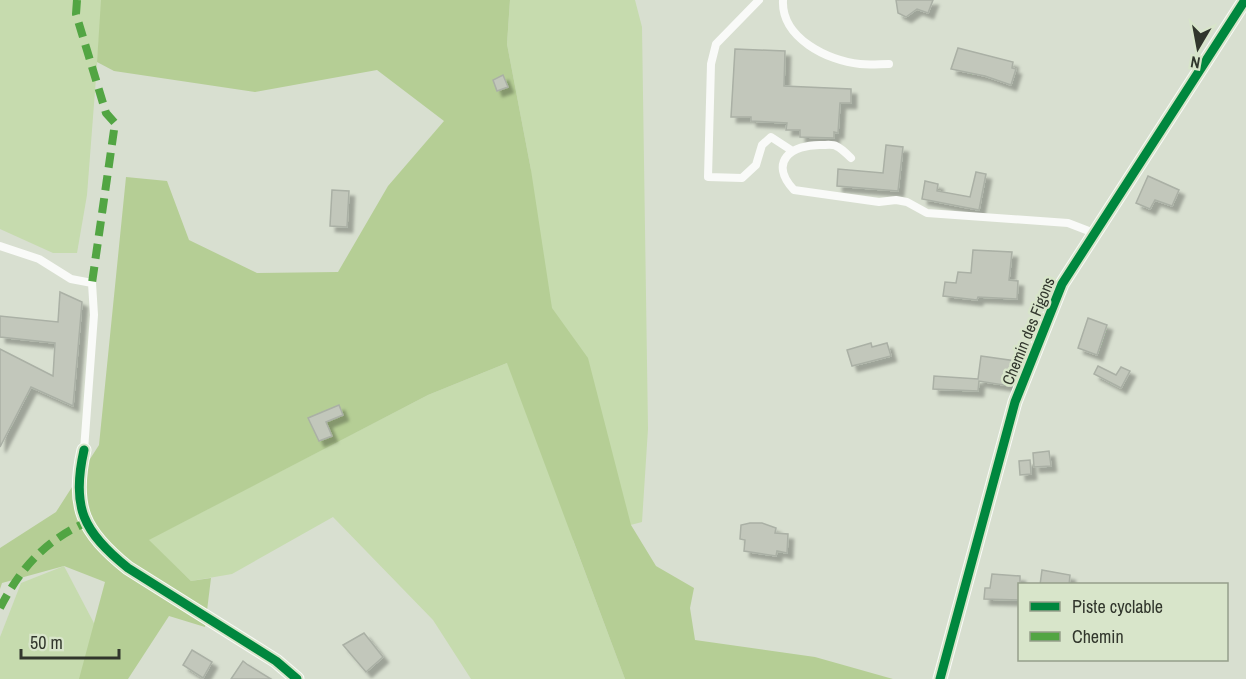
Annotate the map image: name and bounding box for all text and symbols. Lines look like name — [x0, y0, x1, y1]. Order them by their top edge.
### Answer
north arrow — [1168, 18, 1228, 78]
text: N — [1189, 51, 1202, 74]
street label: Chemin des Figons — [996, 274, 1060, 388]
legend — [1018, 583, 1228, 661]
text: Piste cyclable — [1072, 594, 1163, 619]
scale bar — [21, 622, 118, 660]
text: Chemin — [1072, 624, 1124, 649]
text: 50 m — [30, 630, 63, 655]

